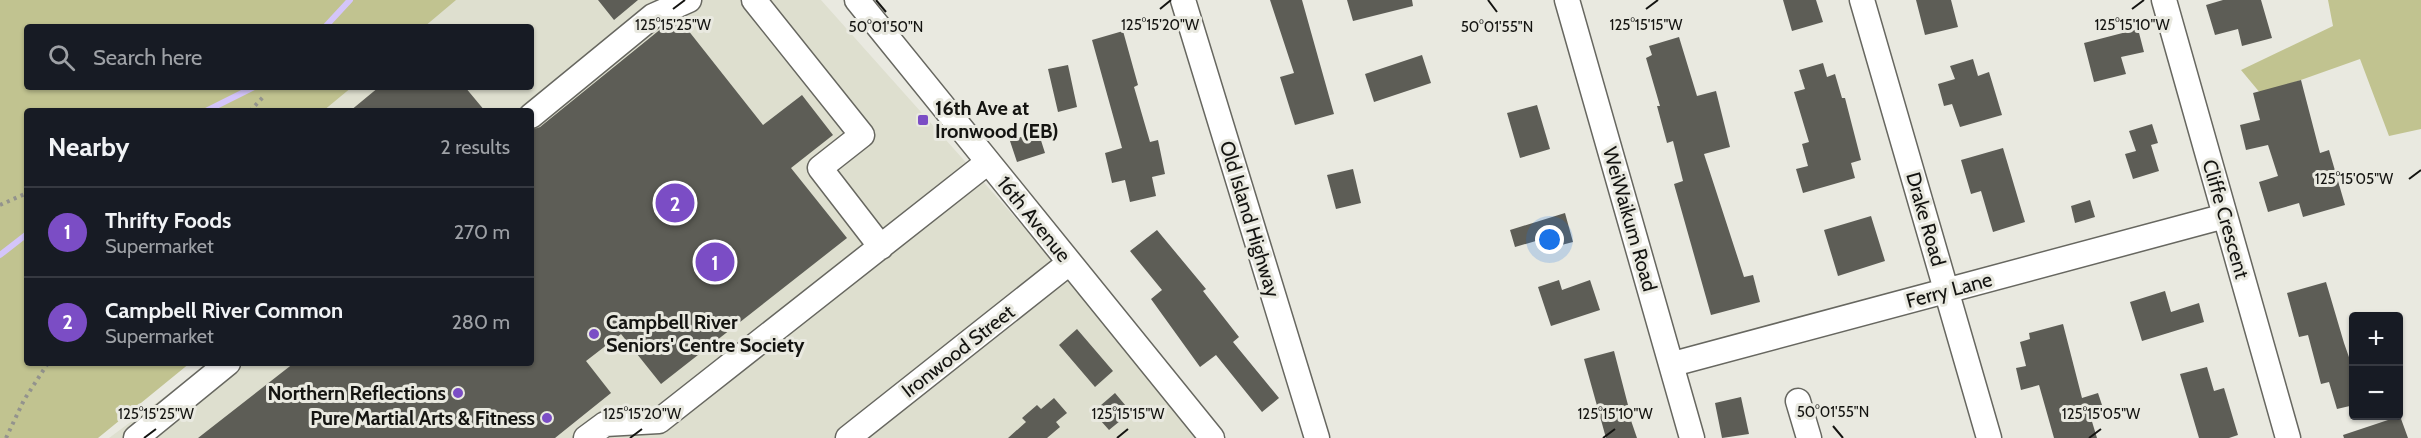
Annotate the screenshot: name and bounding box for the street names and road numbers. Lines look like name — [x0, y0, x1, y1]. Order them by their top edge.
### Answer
street label: Old Island Highway — [1215, 138, 1285, 300]
street label: WeiWaikum Road — [1598, 144, 1662, 294]
street label: Cliffe Crescent — [2198, 157, 2255, 282]
street label: Drake Road — [1901, 169, 1951, 269]
street label: 16th Avenue — [992, 171, 1076, 267]
street label: Ferry Lane — [1903, 267, 1995, 313]
street label: Ironwood Street — [897, 299, 1019, 402]

